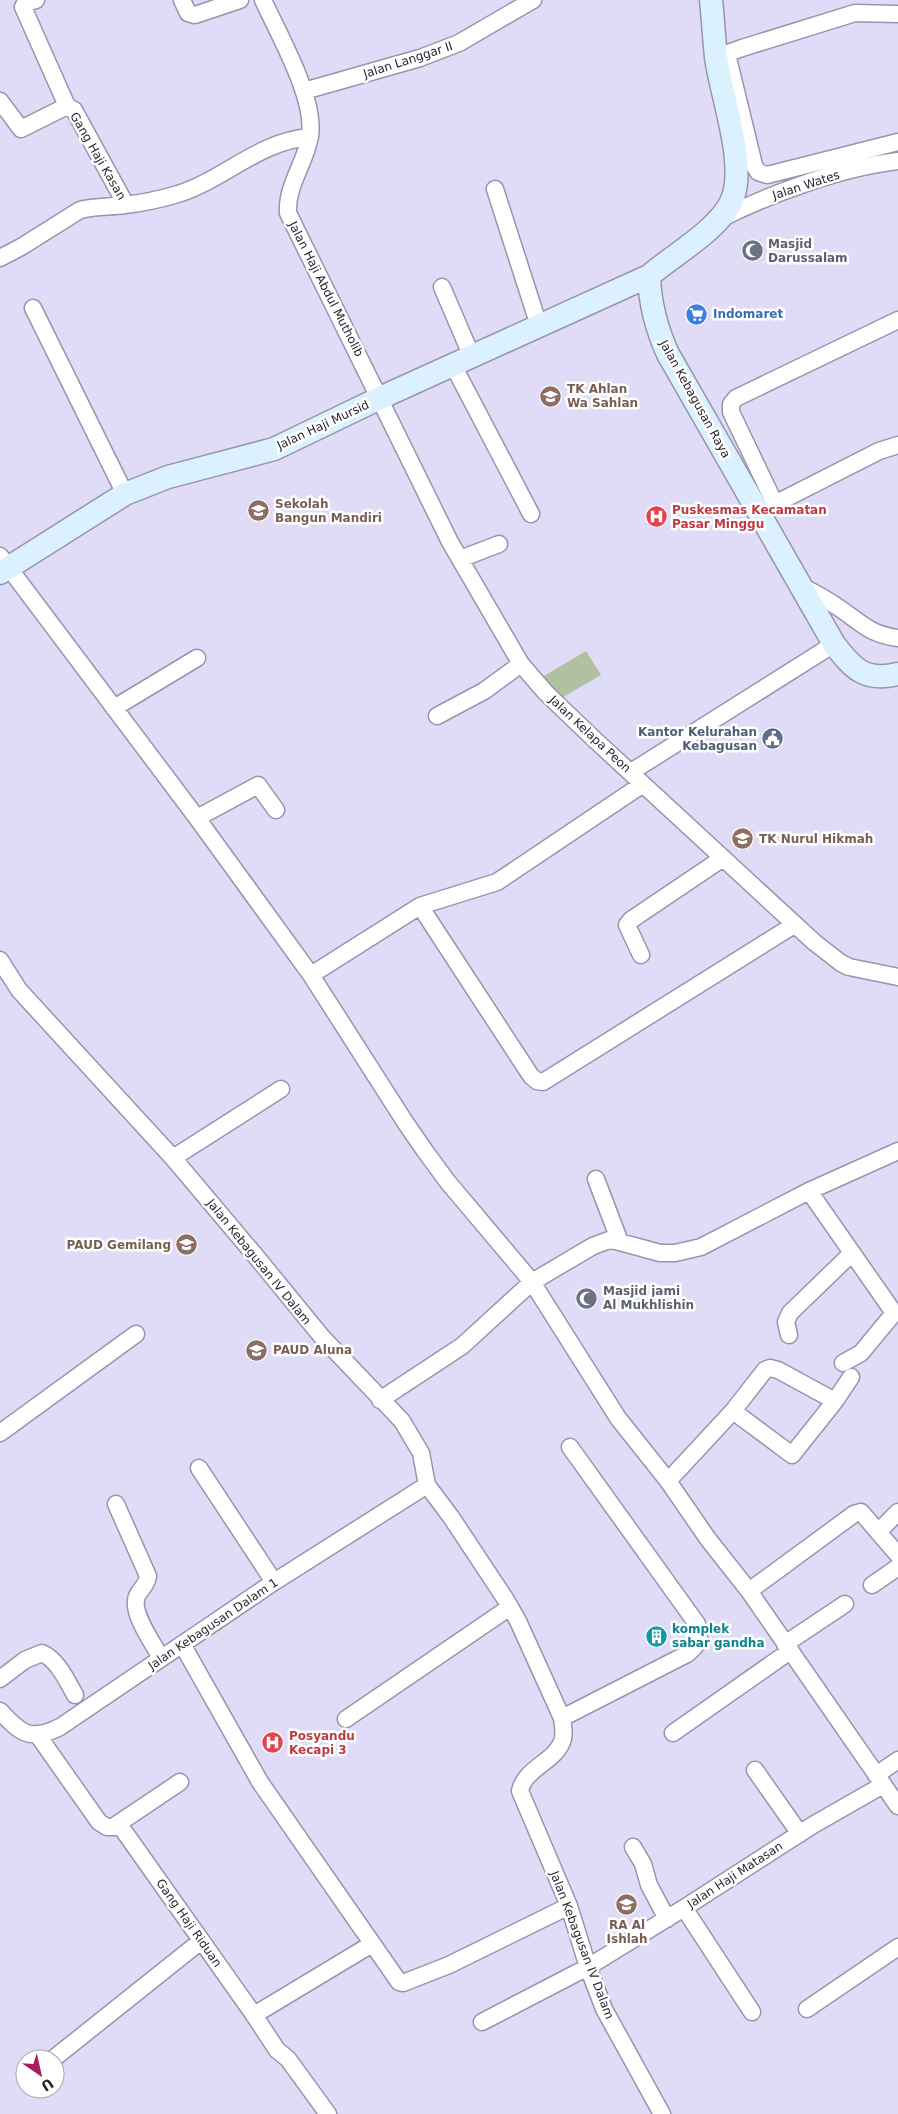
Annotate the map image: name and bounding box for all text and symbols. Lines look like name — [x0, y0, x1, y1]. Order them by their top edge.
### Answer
street label: Jalan Langgar II — [361, 39, 454, 81]
street label: Gang Haji Kasan — [67, 110, 129, 202]
street label: Jalan Wates — [770, 168, 841, 203]
street label: Jalan Haji Abdul Mutholib — [285, 218, 366, 359]
place label: Masjid Darussalam — [768, 237, 848, 265]
mosque icon: Masjid Darussalam — [740, 239, 764, 263]
supermarket icon: Indomaret — [685, 302, 709, 326]
place label: Indomaret — [713, 307, 784, 321]
street label: Jalan Kebagusan Raya — [656, 337, 733, 460]
place label: TK Ahlan Wa Sahlan — [567, 382, 638, 410]
school or university icon: TK Ahlan Wa Sahlan — [539, 384, 563, 408]
street label: Jalan Haji Mursid — [274, 398, 371, 453]
place label: Sekolah Bangun Mandiri — [275, 497, 382, 525]
school or university icon: Sekolah Bangun Mandiri — [247, 499, 271, 523]
place label: Puskesmas Kecamatan Pasar Minggu — [672, 503, 827, 531]
hospital icon: Puskesmas Kecamatan Pasar Minggu — [644, 505, 668, 529]
street label: Jalan Kelapa Peon — [546, 692, 634, 775]
place label: Kantor Kelurahan Kebagusan — [638, 725, 757, 753]
public building icon: Kantor Kelurahan Kebagusan — [761, 727, 785, 751]
school or university icon: TK Nurul Hikmah — [731, 827, 755, 851]
place label: TK Nurul Hikmah — [759, 832, 873, 846]
street label: Jalan Kebagusan IV Dalam — [203, 1196, 314, 1328]
school or university icon: PAUD Gemilang — [175, 1233, 199, 1257]
place label: PAUD Gemilang — [67, 1238, 171, 1252]
place label: Masjid jami Al Mukhlishin — [603, 1284, 694, 1312]
mosque icon: Masjid jami Al Mukhlishin — [575, 1286, 599, 1310]
school or university icon: PAUD Aluna — [245, 1338, 269, 1362]
place label: PAUD Aluna — [273, 1343, 352, 1357]
street label: Jalan Kebagusan Dalam 1 — [145, 1575, 280, 1673]
place label: komplek sabar gandha — [672, 1622, 764, 1650]
building icon: komplek sabar gandha — [644, 1624, 668, 1648]
place label: Posyandu Kecapi 3 — [289, 1729, 355, 1757]
hospital icon: Posyandu Kecapi 3 — [261, 1731, 285, 1755]
street label: Jalan Haji Matasan — [684, 1839, 785, 1912]
street label: Jalan Kebagusan IV Dalam — [547, 1868, 617, 2021]
street label: Gang Haji Riduan — [153, 1876, 225, 1970]
school or university icon: RA Al Ishlah — [615, 1892, 639, 1916]
place label: RA Al Ishlah — [607, 1918, 647, 1946]
north arrow — [15, 2049, 65, 2099]
text: U — [38, 2075, 56, 2095]

